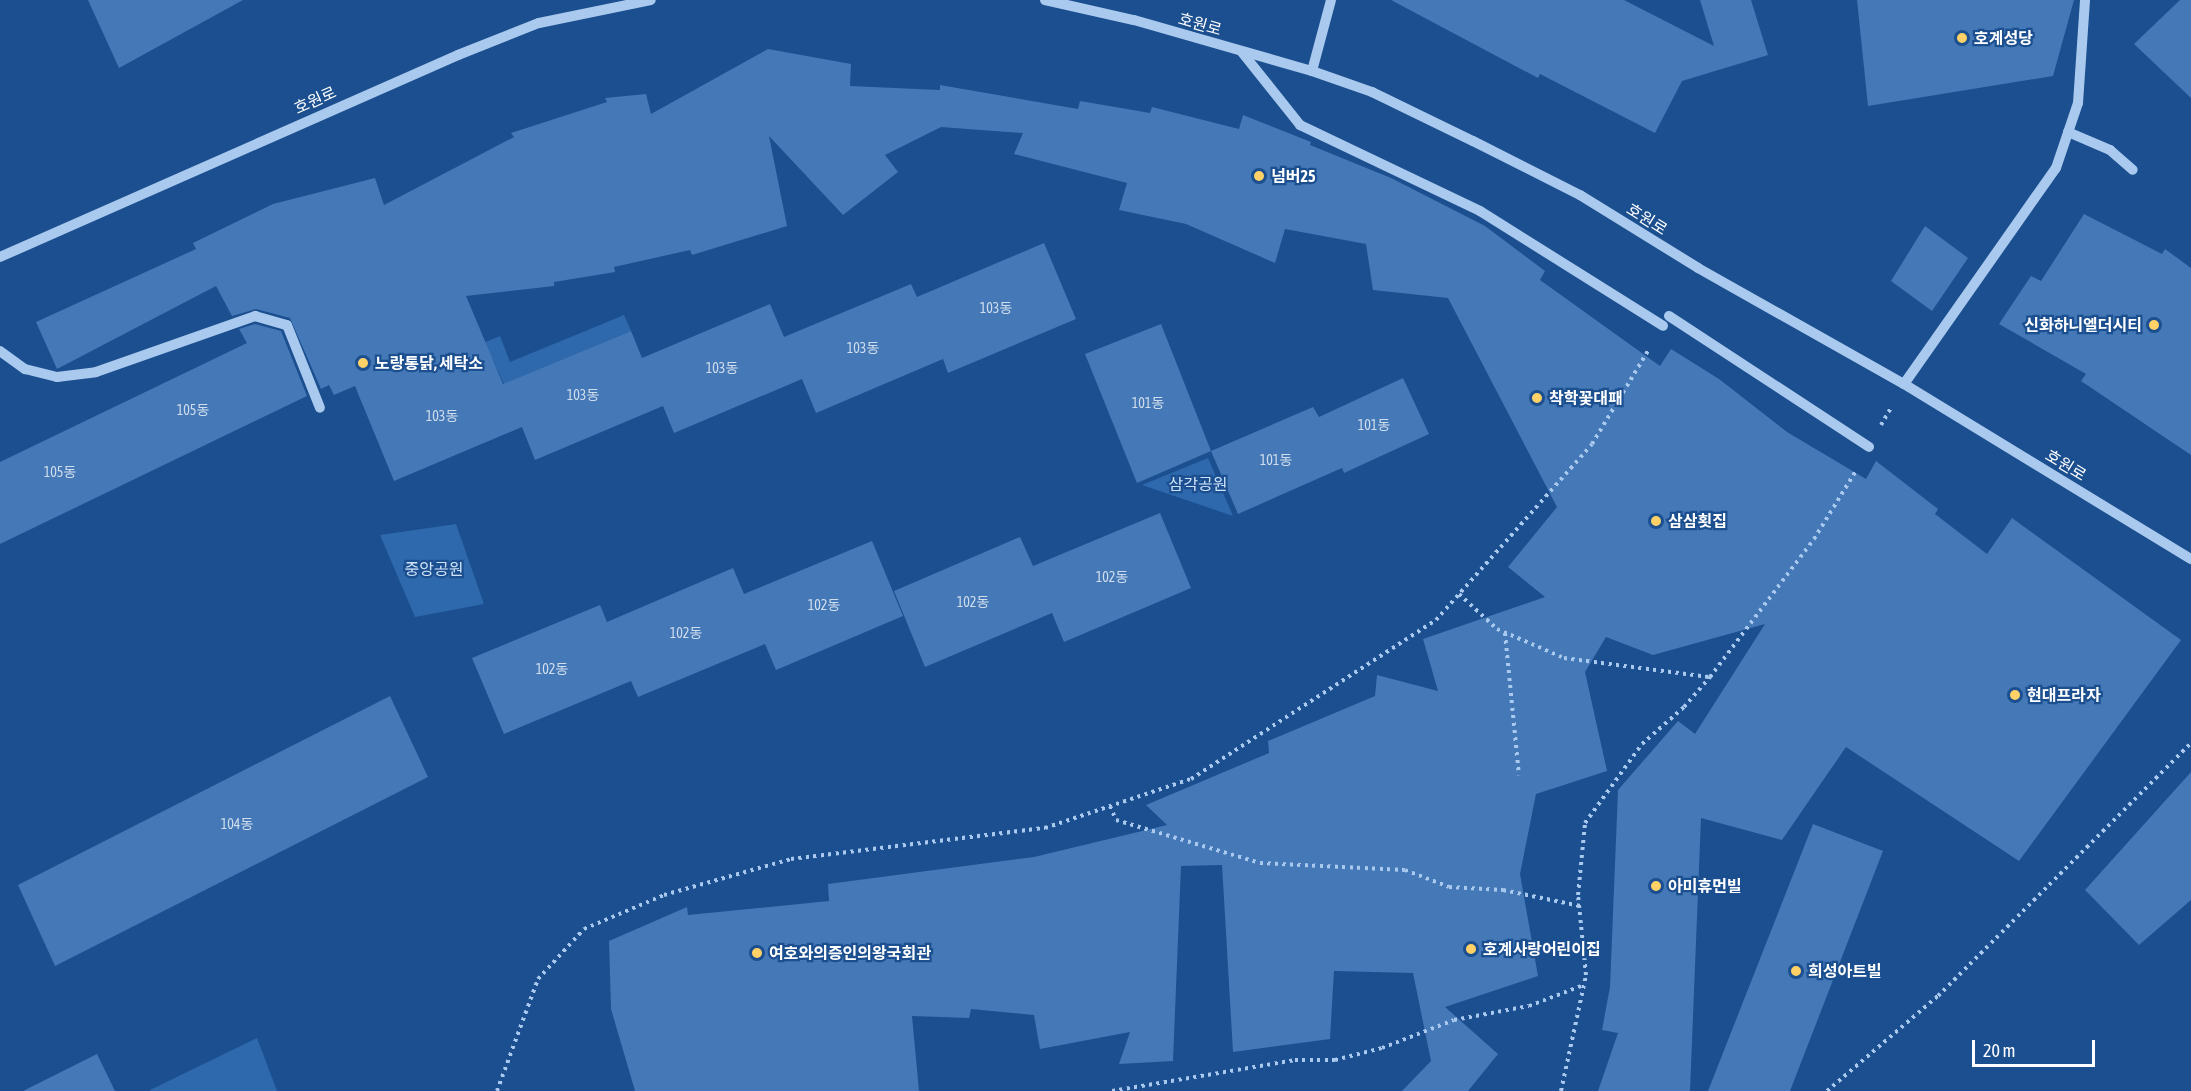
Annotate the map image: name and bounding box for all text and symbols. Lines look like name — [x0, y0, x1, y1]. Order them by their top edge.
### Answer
street label: 호원로 — [1176, 9, 1224, 39]
place label: 호계성당 — [1974, 28, 2033, 48]
marker: 호계성당 — [1955, 31, 1969, 45]
street label: 호원로 — [291, 82, 339, 118]
place label: 넘버25 — [1271, 166, 1315, 186]
marker: 넘버25 — [1252, 169, 1266, 183]
street label: 호원로 — [1623, 199, 1671, 239]
house number: 103동 — [980, 300, 1012, 316]
place label: 신화하니엘더시티 — [2024, 315, 2142, 335]
marker: 신화하니엘더시티 — [2147, 318, 2161, 332]
house number: 103동 — [847, 340, 879, 356]
place label: 노랑통닭, 세탁소 — [375, 353, 483, 373]
marker: 노랑통닭, 세탁소 — [356, 356, 370, 370]
house number: 103동 — [706, 360, 738, 376]
house number: 103동 — [567, 387, 599, 403]
place label: 착학꽃대패 — [1549, 388, 1623, 408]
marker: 착학꽃대패 — [1530, 391, 1544, 405]
house number: 101동 — [1132, 395, 1164, 411]
house number: 105동 — [177, 402, 209, 418]
house number: 103동 — [426, 408, 458, 424]
house number: 101동 — [1358, 417, 1390, 433]
street label: 호원로 — [2042, 445, 2090, 485]
house number: 101동 — [1260, 452, 1292, 468]
house number: 105동 — [44, 464, 76, 480]
park label: 삼각공원 — [1169, 474, 1227, 494]
place label: 삼삼횟집 — [1668, 511, 1727, 531]
marker: 삼삼횟집 — [1649, 514, 1663, 528]
park label: 중앙공원 — [405, 559, 463, 579]
house number: 102동 — [1096, 569, 1128, 585]
house number: 102동 — [957, 594, 989, 610]
house number: 102동 — [808, 597, 840, 613]
house number: 102동 — [670, 625, 702, 641]
house number: 102동 — [536, 661, 568, 677]
place label: 현대프라자 — [2027, 685, 2101, 705]
marker: 현대프라자 — [2008, 688, 2022, 702]
house number: 104동 — [221, 816, 253, 832]
place label: 아미휴먼빌 — [1668, 876, 1742, 896]
marker: 아미휴먼빌 — [1649, 879, 1663, 893]
place label: 호계사랑어린이집 — [1483, 939, 1601, 959]
marker: 호계사랑어린이집 — [1464, 942, 1478, 956]
place label: 여호와의증인의왕국회관 — [769, 943, 931, 963]
marker: 여호와의증인의왕국회관 — [750, 946, 764, 960]
place label: 희성아트빌 — [1808, 961, 1882, 981]
marker: 희성아트빌 — [1789, 964, 1803, 978]
scale bar — [1975, 1028, 2098, 1066]
text: 20 m — [1983, 1040, 2015, 1061]

